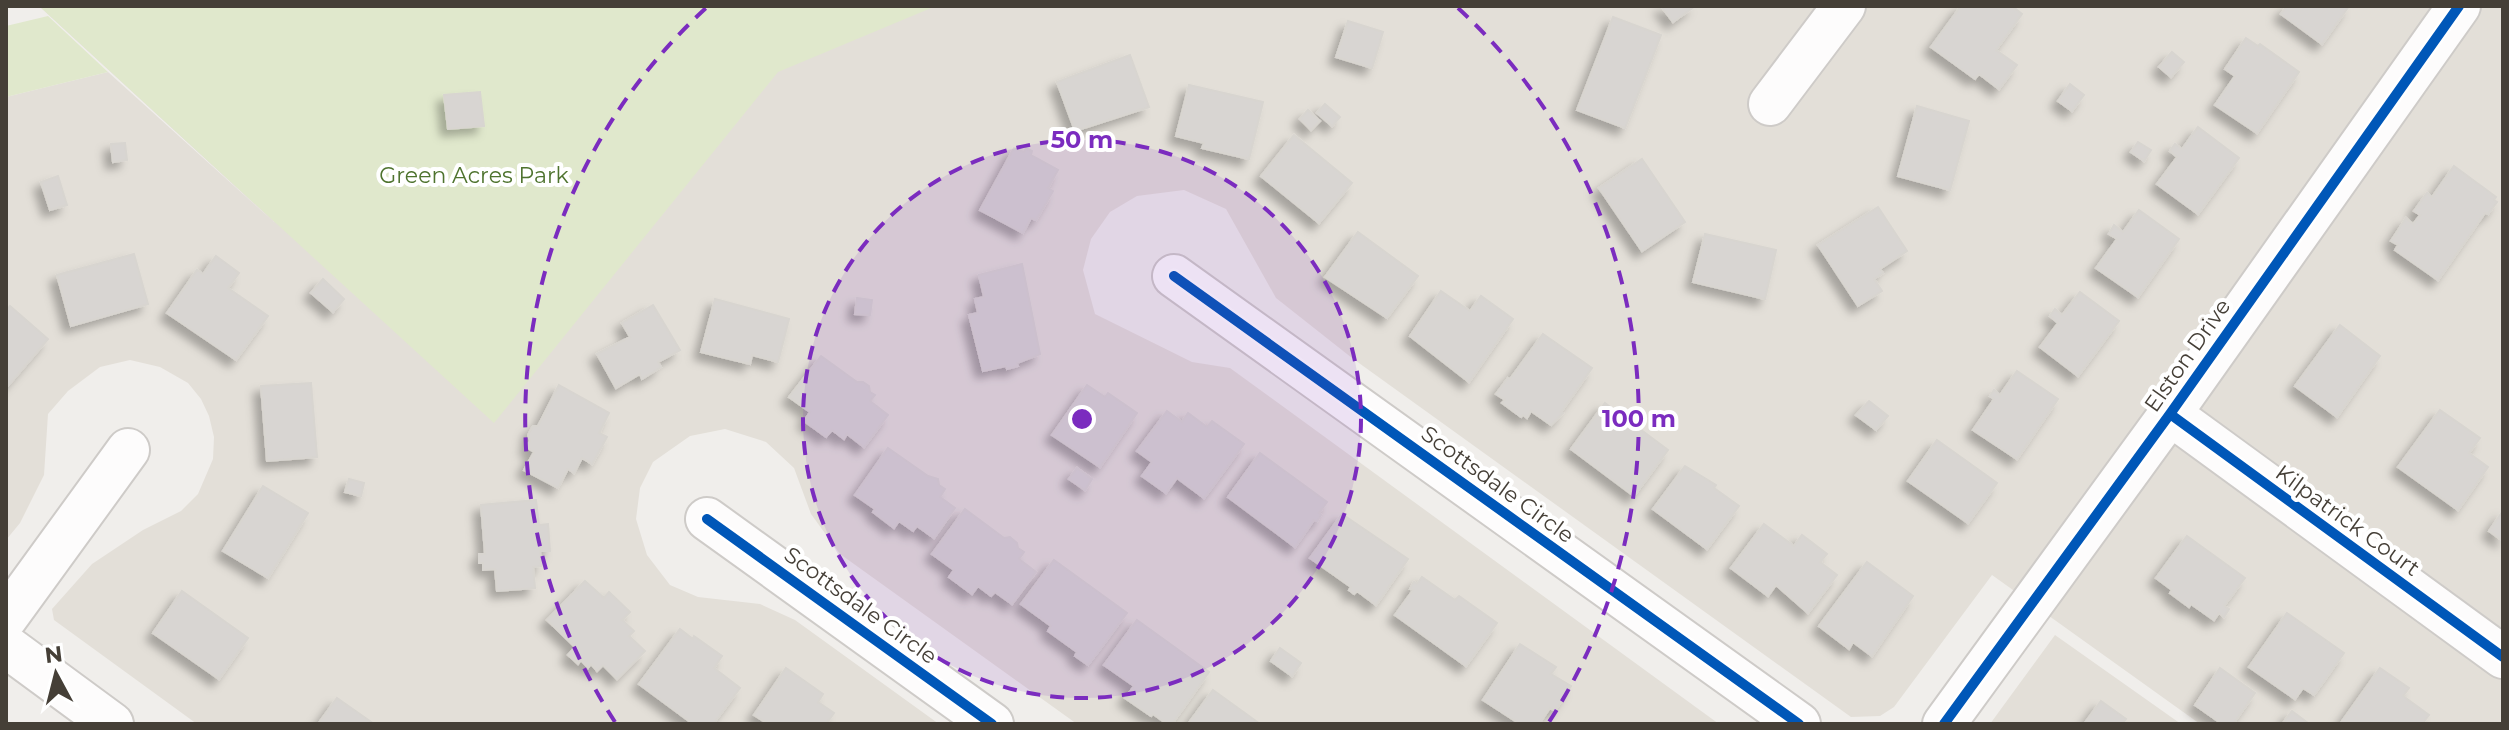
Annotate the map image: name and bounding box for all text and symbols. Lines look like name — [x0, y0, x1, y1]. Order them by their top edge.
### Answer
text: 50 m — [1051, 125, 1113, 154]
park label: Green Acres Park — [379, 162, 570, 189]
street label: Elston Drive — [2139, 293, 2236, 417]
text: 100 m — [1602, 404, 1676, 433]
centre of rings — [1068, 405, 1096, 433]
street label: Scottsdale Circle — [1416, 420, 1579, 549]
street label: Kilpatrick Court — [2270, 459, 2425, 582]
street label: Scottsdale Circle — [779, 541, 942, 670]
north arrow — [16, 634, 96, 714]
text: N — [43, 640, 64, 669]

